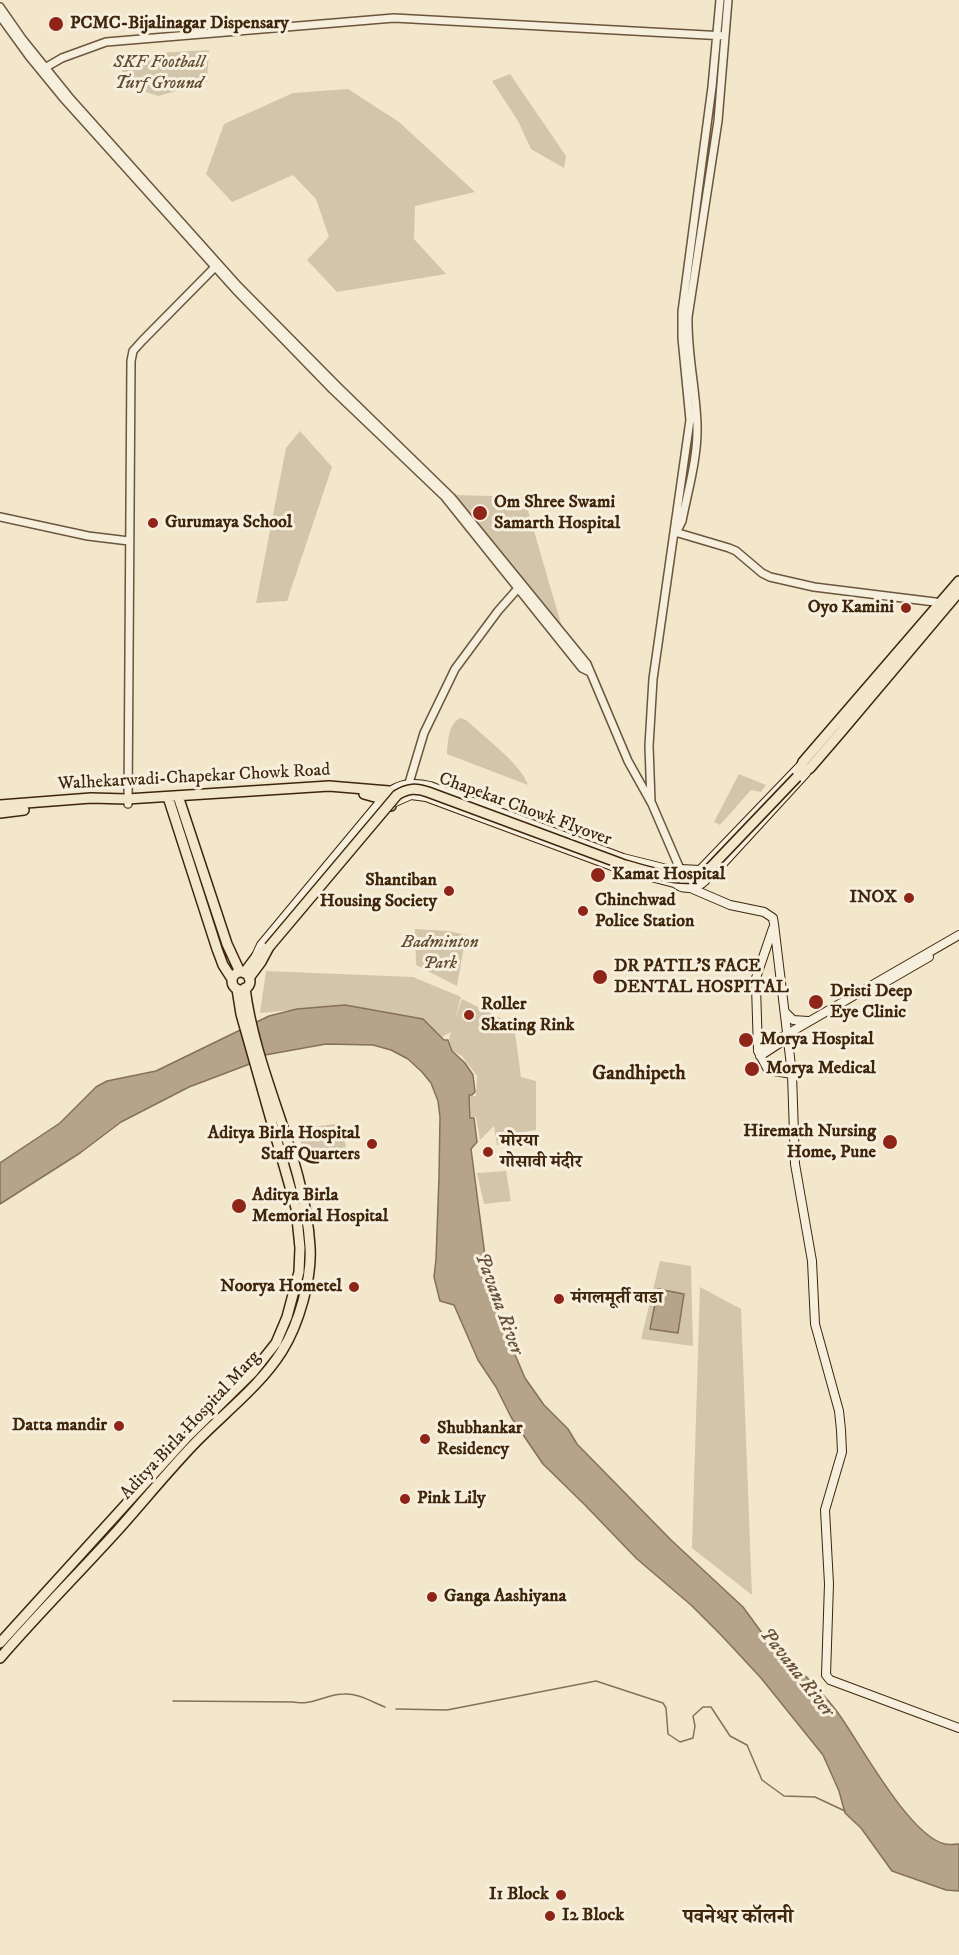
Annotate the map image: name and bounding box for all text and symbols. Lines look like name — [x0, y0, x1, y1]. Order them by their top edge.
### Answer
place label: PCMC-Bijalinagar Dispensary — [70, 13, 289, 35]
marker: PCMC-Bijalinagar Dispensary — [47, 15, 65, 33]
park label: SKF Football Turf Ground — [113, 52, 205, 94]
place label: Om Shree Swami Samarth Hospital — [494, 492, 620, 534]
marker: Om Shree Swami Samarth Hospital — [471, 504, 489, 522]
place label: Gurumaya School — [165, 512, 292, 534]
marker: Gurumaya School — [146, 516, 160, 530]
place label: Oyo Kamini — [808, 597, 894, 619]
marker: Oyo Kamini — [899, 601, 913, 615]
street label: Walhekarwadi-Chapekar Chowk Road — [57, 760, 331, 796]
street label: Chapekar Chowk Flyover — [436, 769, 614, 851]
place label: Kamat Hospital — [612, 864, 725, 886]
marker: Kamat Hospital — [589, 866, 607, 884]
place label: Shantiban Housing Society — [320, 870, 437, 912]
marker: Shantiban Housing Society — [442, 884, 456, 898]
place label: INOX — [849, 887, 897, 909]
place label: Chinchwad Police Station — [595, 890, 694, 932]
marker: INOX — [902, 891, 916, 905]
marker: Chinchwad Police Station — [576, 904, 590, 918]
park label: Badminton Park — [401, 932, 479, 974]
place label: DR PATIL'S FACE DENTAL HOSPITAL — [614, 956, 789, 998]
marker: DR PATIL'S FACE DENTAL HOSPITAL — [591, 968, 609, 986]
place label: Dristi Deep Eye Clinic — [830, 981, 912, 1024]
marker: Dristi Deep Eye Clinic — [807, 993, 825, 1011]
place label: Roller Skating Rink — [481, 994, 574, 1036]
marker: Roller Skating Rink — [462, 1008, 476, 1022]
place label: Morya Hospital — [760, 1029, 874, 1051]
marker: Morya Hospital — [737, 1031, 755, 1049]
place label: Morya Medical — [766, 1058, 876, 1080]
marker: Morya Medical — [743, 1060, 761, 1078]
district label: Gandhipeth — [592, 1063, 686, 1087]
place label: Hiremath Nursing Home, Pune — [743, 1121, 876, 1164]
place label: Aditya Birla Hospital Staff Quarters — [208, 1123, 360, 1166]
place label: मोरया गोसावी मंदीर — [500, 1131, 582, 1174]
marker: Hiremath Nursing Home, Pune — [881, 1133, 899, 1151]
marker: Aditya Birla Hospital Staff Quarters — [365, 1137, 379, 1151]
marker: मोरया गोसावी मंदीर — [481, 1145, 495, 1159]
place label: Aditya Birla Memorial Hospital — [252, 1185, 388, 1228]
marker: Aditya Birla Memorial Hospital — [230, 1197, 248, 1215]
water label: Pavana River — [468, 1250, 528, 1358]
place label: Noorya Hometel — [220, 1276, 342, 1298]
marker: Noorya Hometel — [347, 1280, 361, 1294]
place label: मंगलमूर्ती वाडा — [571, 1288, 663, 1310]
marker: मंगलमूर्ती वाडा — [552, 1292, 566, 1306]
street label: Aditya Birla Hospital Marg — [116, 1347, 266, 1505]
place label: Datta mandir — [12, 1415, 107, 1437]
place label: Shubhankar Residency — [437, 1418, 523, 1460]
marker: Datta mandir — [112, 1419, 126, 1433]
marker: Shubhankar Residency — [418, 1432, 432, 1446]
place label: Pink Lily — [417, 1488, 486, 1510]
marker: Pink Lily — [398, 1492, 412, 1506]
place label: Ganga Aashiyana — [444, 1586, 566, 1608]
marker: Ganga Aashiyana — [425, 1590, 439, 1604]
water label: Pavana River — [754, 1623, 838, 1723]
place label: I1 Block — [489, 1884, 549, 1906]
marker: I1 Block — [554, 1888, 568, 1902]
place label: I2 Block — [562, 1905, 624, 1927]
district label: पवनेश्वर कॉलनी — [683, 1907, 793, 1931]
marker: I2 Block — [543, 1909, 557, 1923]

